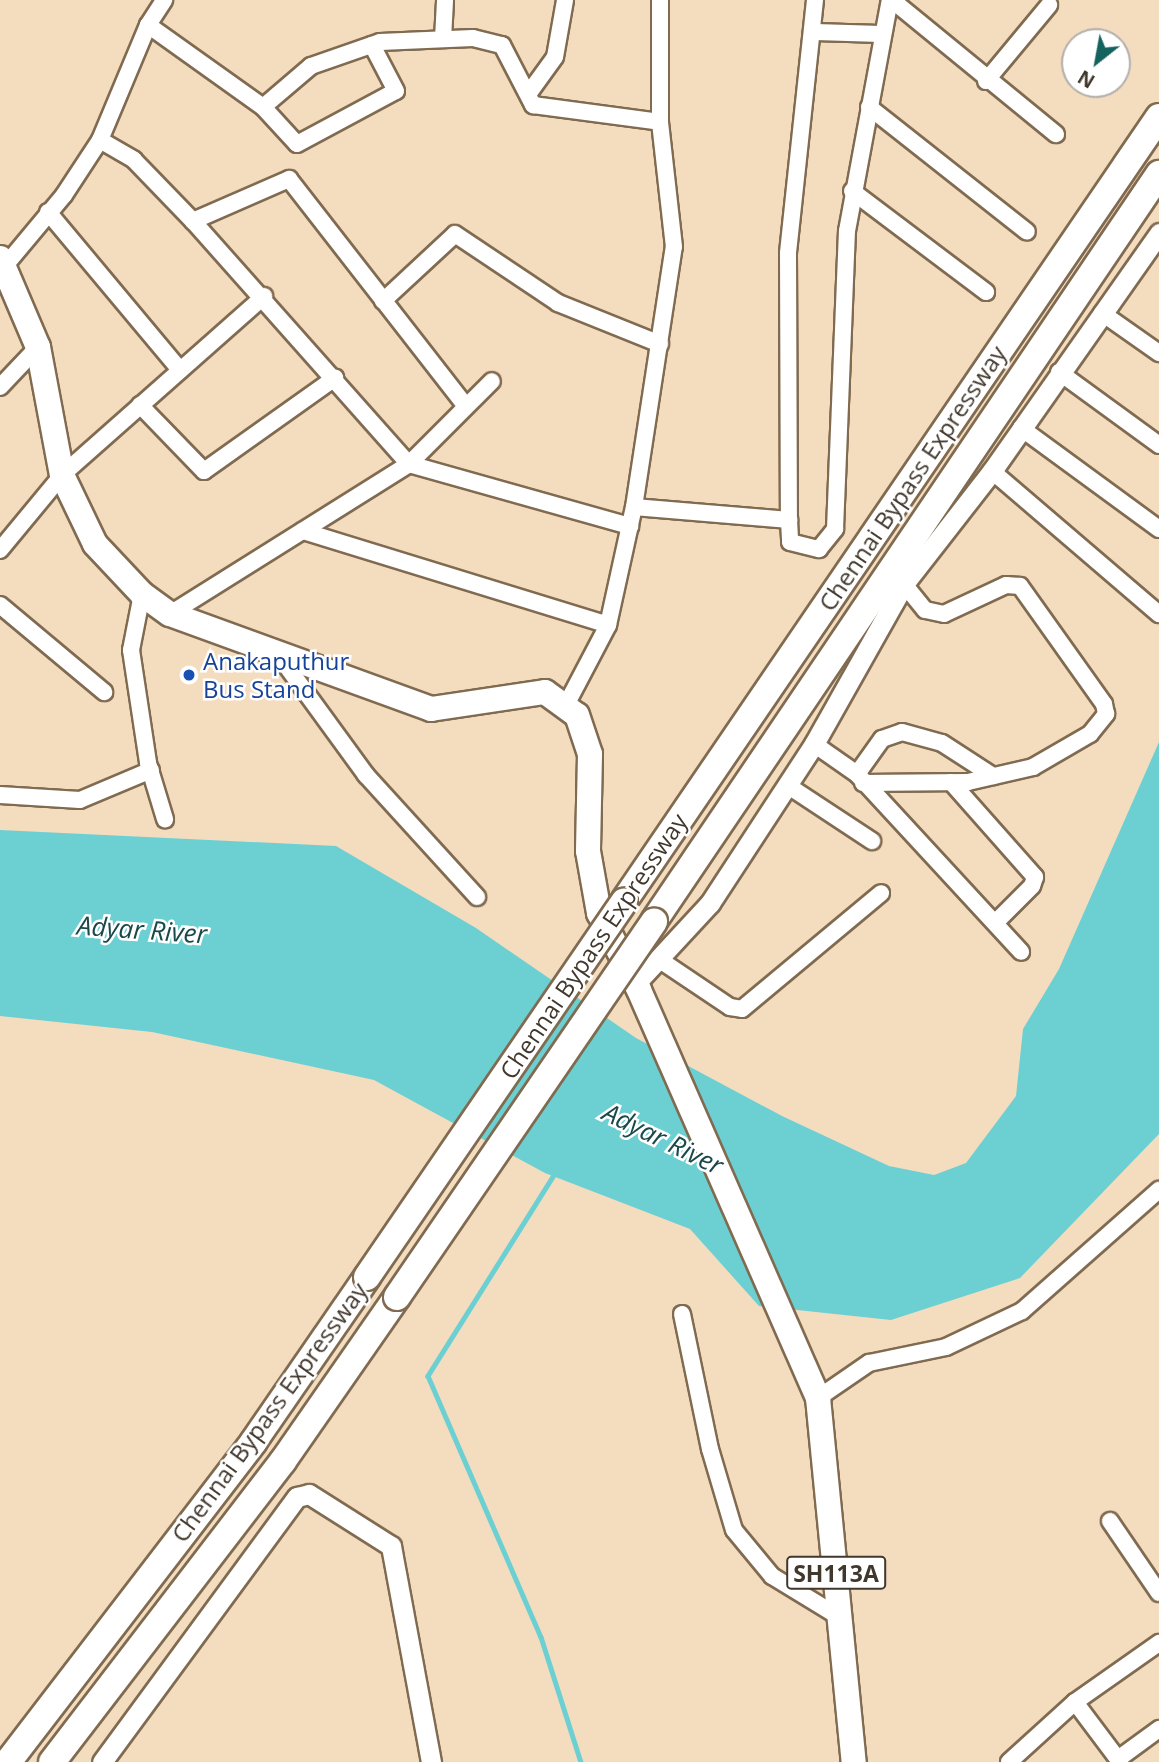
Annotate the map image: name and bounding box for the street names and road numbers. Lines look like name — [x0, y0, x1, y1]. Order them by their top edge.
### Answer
street label: Chennai Bypass Expressway — [812, 340, 1012, 616]
street label: Chennai Bypass Expressway — [493, 808, 693, 1084]
street label: Chennai Bypass Expressway — [165, 1277, 373, 1547]
road number: SH113A — [785, 1554, 887, 1592]

